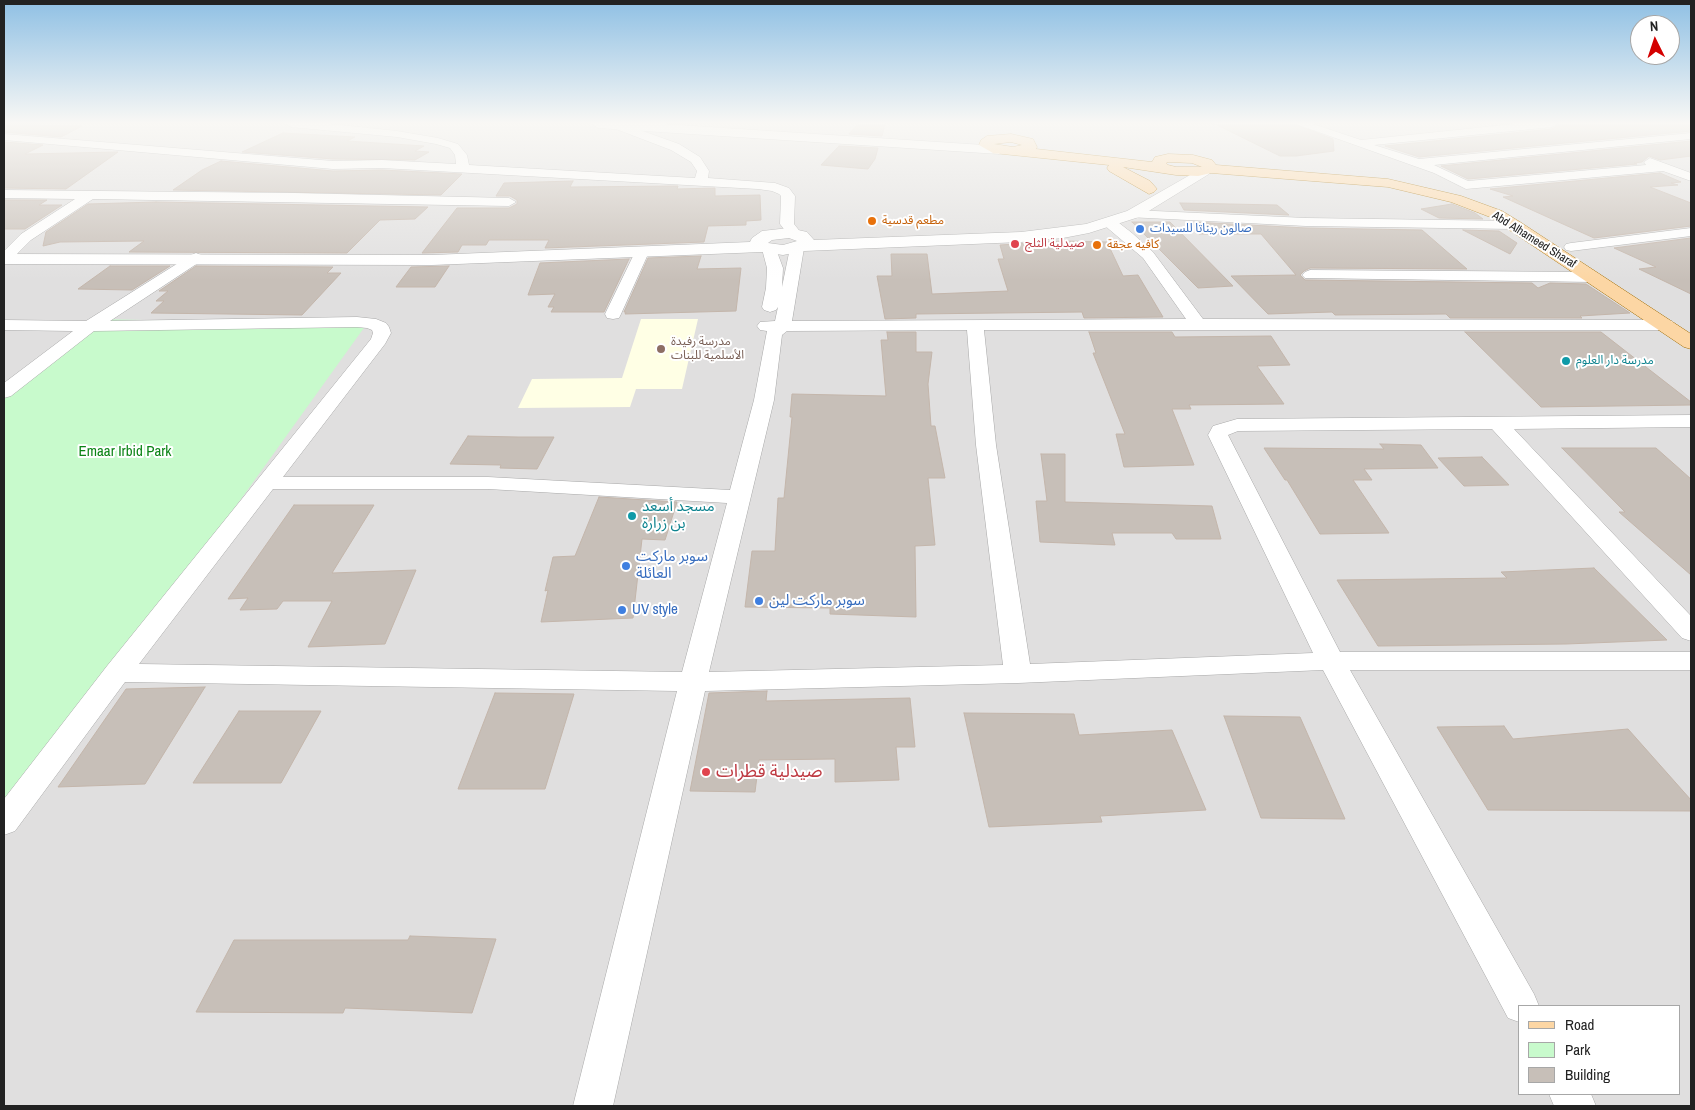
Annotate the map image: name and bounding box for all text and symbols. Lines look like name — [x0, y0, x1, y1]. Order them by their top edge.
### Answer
north arrow — [1630, 15, 1680, 65]
text: N — [1649, 17, 1659, 35]
street label: Abd Alhameed Sharaf — [1489, 208, 1579, 272]
place label: مطعم قدسية — [882, 214, 944, 228]
marker: مطعم قدسية — [866, 215, 878, 227]
place label: صالون ريناتا للسيدات — [1150, 222, 1252, 236]
marker: صالون ريناتا للسيدات — [1134, 223, 1146, 235]
place label: صيدلية الثلج — [1025, 237, 1085, 251]
marker: صيدلية الثلج — [1009, 238, 1021, 250]
place label: كافيه عجقة — [1107, 238, 1159, 252]
marker: كافيه عجقة — [1091, 239, 1103, 251]
place label: مدرسة رفيدة الأسلمية للبنات — [671, 335, 744, 363]
marker: مدرسة رفيدة الأسلمية للبنات — [655, 343, 667, 355]
place label: مدرسة دار العلوم — [1576, 354, 1654, 368]
marker: مدرسة دار العلوم — [1560, 355, 1572, 367]
park label: Emaar Irbid Park — [79, 443, 171, 461]
place label: مسجد أسعد بن زرارة — [642, 498, 715, 533]
marker: مسجد أسعد بن زرارة — [626, 510, 638, 522]
place label: سوبر ماركت العائلة — [636, 548, 708, 583]
marker: سوبر ماركت العائلة — [620, 560, 632, 572]
place label: سوبر ماركت لين — [769, 592, 865, 610]
marker: سوبر ماركت لين — [753, 595, 765, 607]
place label: UV style — [632, 601, 678, 619]
marker: UV style — [616, 604, 628, 616]
place label: صيدلية قطرات — [716, 761, 822, 783]
marker: صيدلية قطرات — [700, 766, 712, 778]
legend — [1518, 1005, 1680, 1095]
text: Road — [1565, 1014, 1594, 1035]
text: Park — [1565, 1039, 1590, 1060]
text: Building — [1565, 1064, 1610, 1085]

